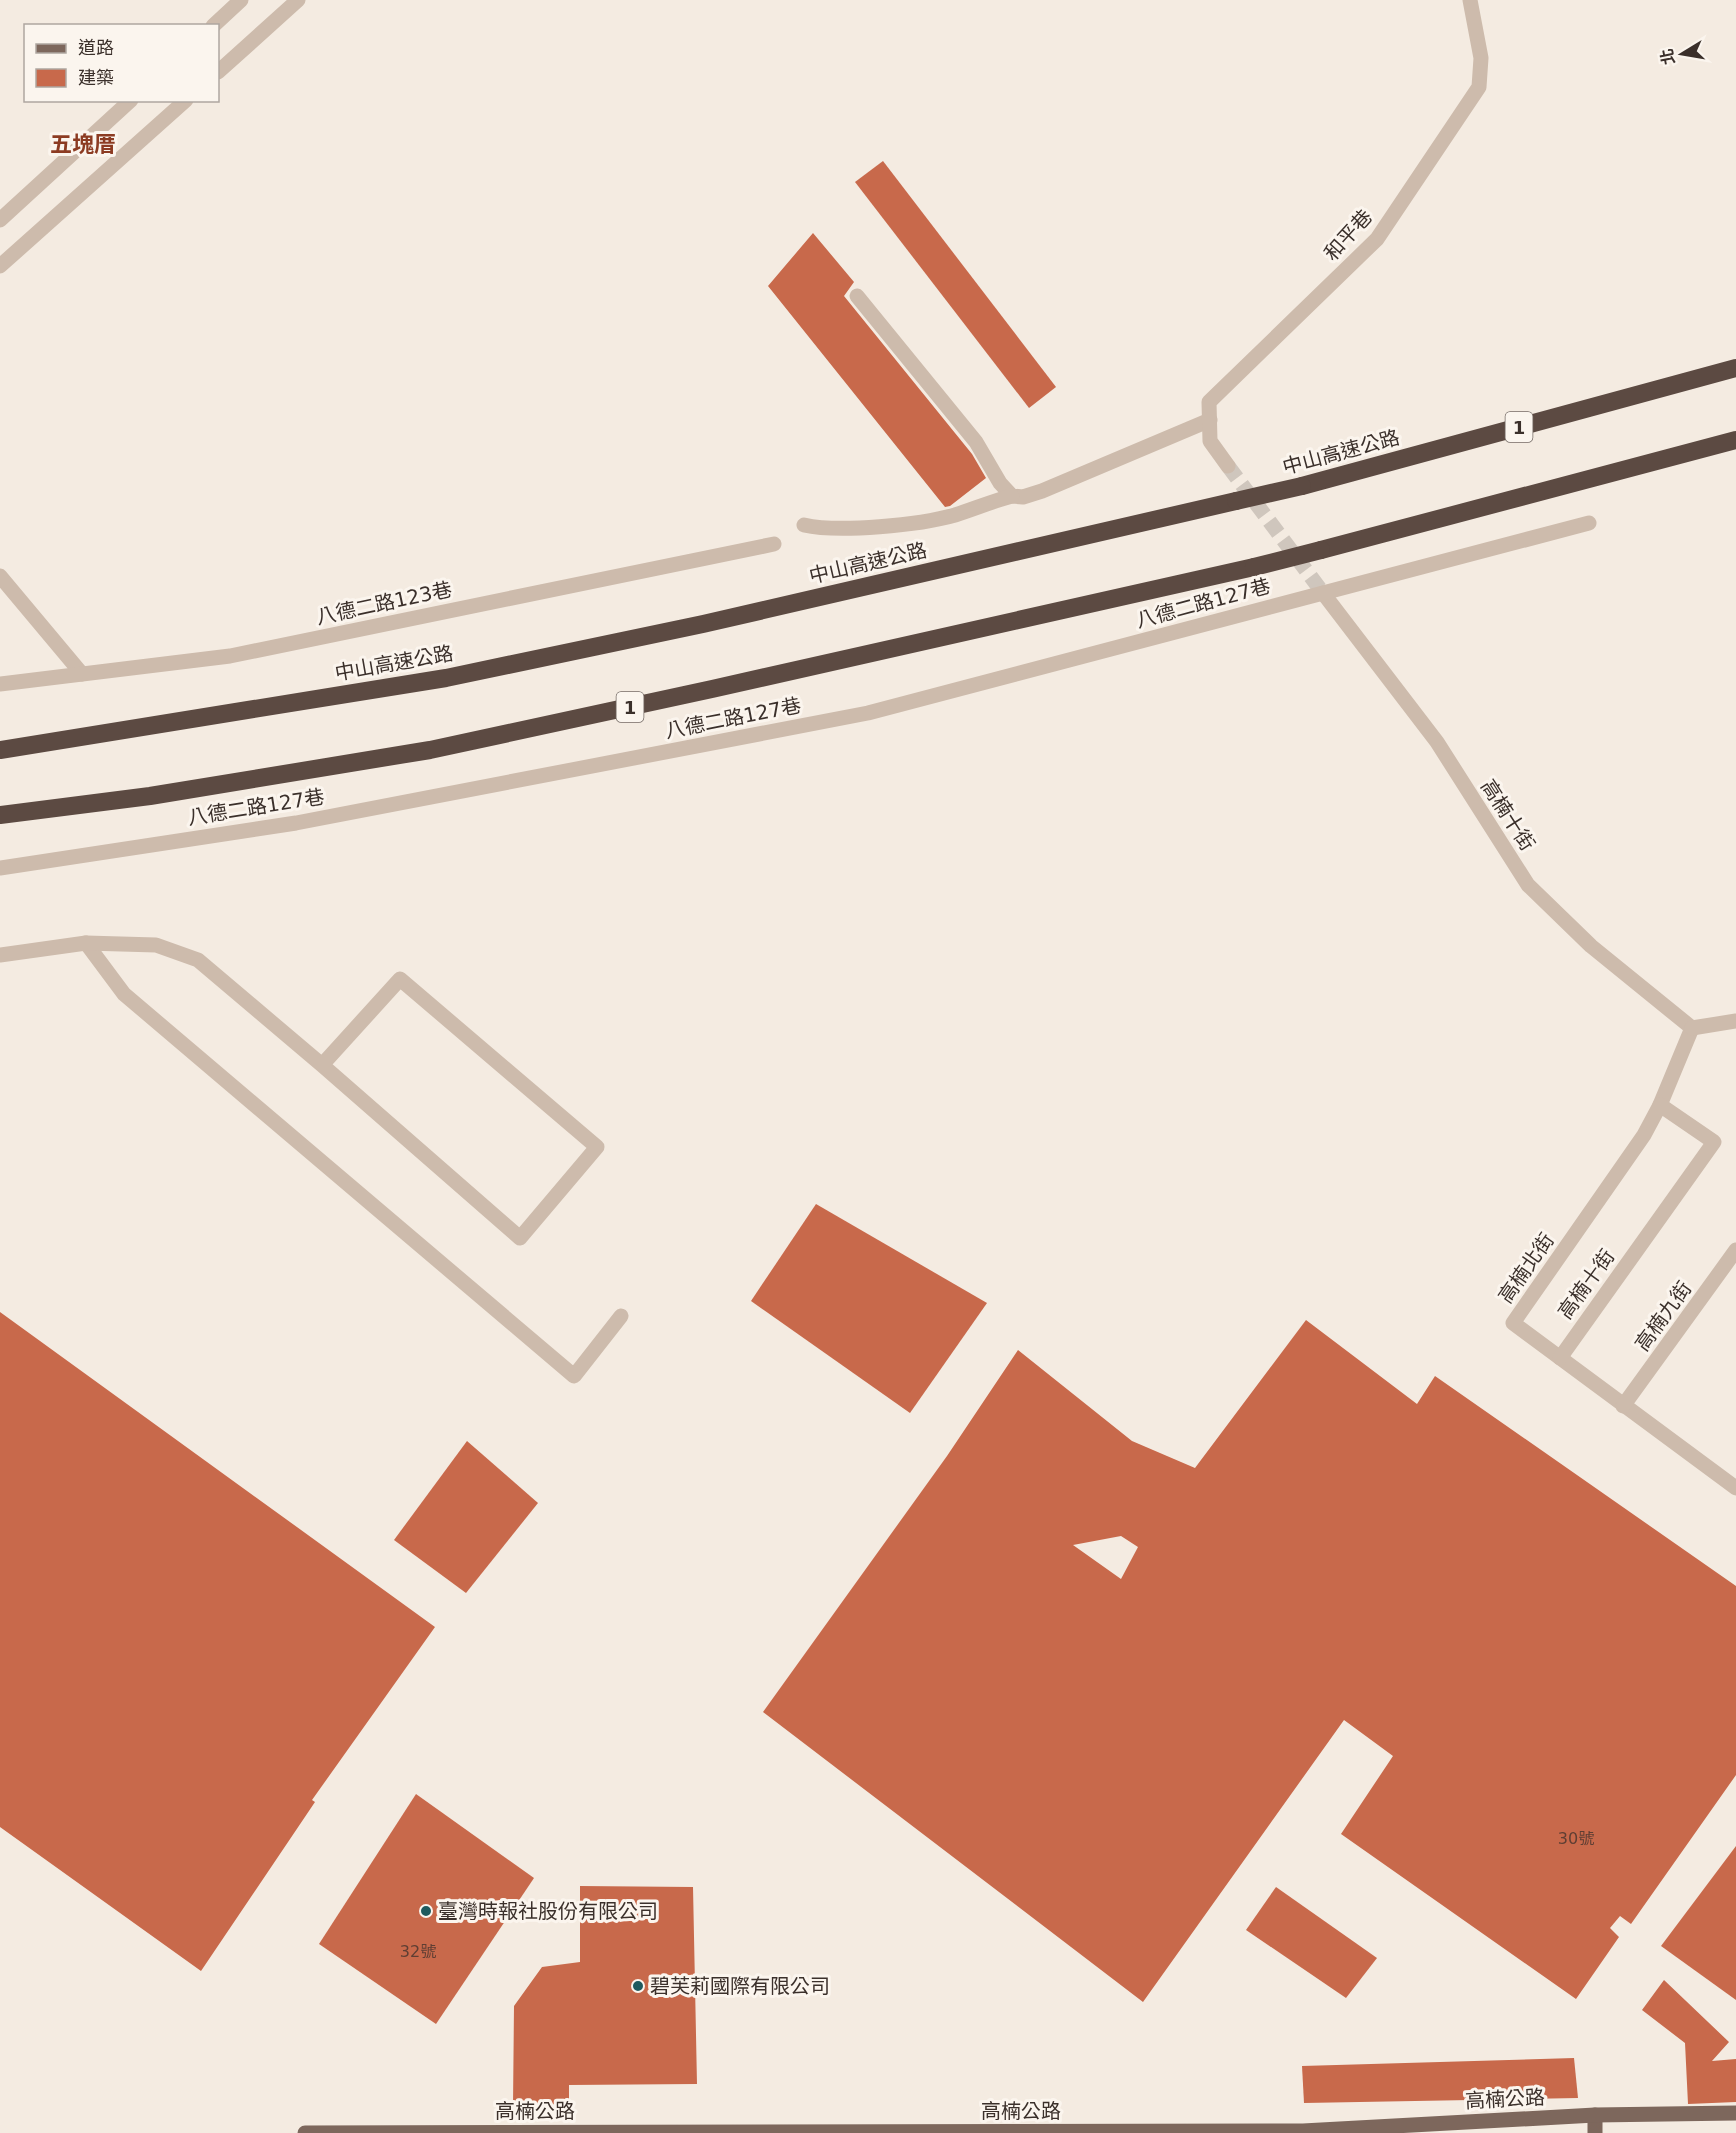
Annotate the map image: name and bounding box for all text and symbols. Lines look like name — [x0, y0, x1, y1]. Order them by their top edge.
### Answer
legend — [24, 24, 219, 102]
north arrow — [1652, 24, 1712, 84]
text: 道路 — [78, 37, 114, 58]
text: 北 — [1657, 47, 1679, 66]
text: 建築 — [78, 67, 114, 88]
district label: 五塊厝 — [50, 132, 116, 157]
street label: 和平巷 — [1319, 205, 1377, 265]
road number: 1 — [1506, 412, 1532, 442]
street label: 中山高速公路 — [1280, 425, 1402, 479]
street label: 中山高速公路 — [807, 538, 929, 588]
street label: 八德二路127巷 — [1133, 574, 1273, 632]
street label: 八德二路123巷 — [314, 577, 454, 629]
street label: 中山高速公路 — [333, 641, 455, 685]
road number: 1 — [616, 692, 644, 722]
street label: 八德二路127巷 — [663, 693, 803, 743]
street label: 高楠十街 — [1476, 775, 1540, 855]
street label: 八德二路127巷 — [186, 784, 326, 830]
street label: 高楠北街 — [1493, 1228, 1559, 1308]
street label: 高楠十街 — [1553, 1245, 1619, 1323]
street label: 高楠九街 — [1630, 1277, 1696, 1355]
house number: 30號 — [1558, 1829, 1594, 1848]
place label: 臺灣時報社股份有限公司 — [438, 1899, 658, 1923]
marker: 臺灣時報社股份有限公司 — [419, 1904, 433, 1918]
house number: 32號 — [400, 1942, 436, 1961]
place label: 碧芙莉國際有限公司 — [650, 1974, 830, 1998]
marker: 碧芙莉國際有限公司 — [631, 1979, 645, 1993]
street label: 高楠公路 — [1464, 2085, 1546, 2113]
street label: 高楠公路 — [495, 2099, 575, 2123]
street label: 高楠公路 — [981, 2099, 1061, 2123]

